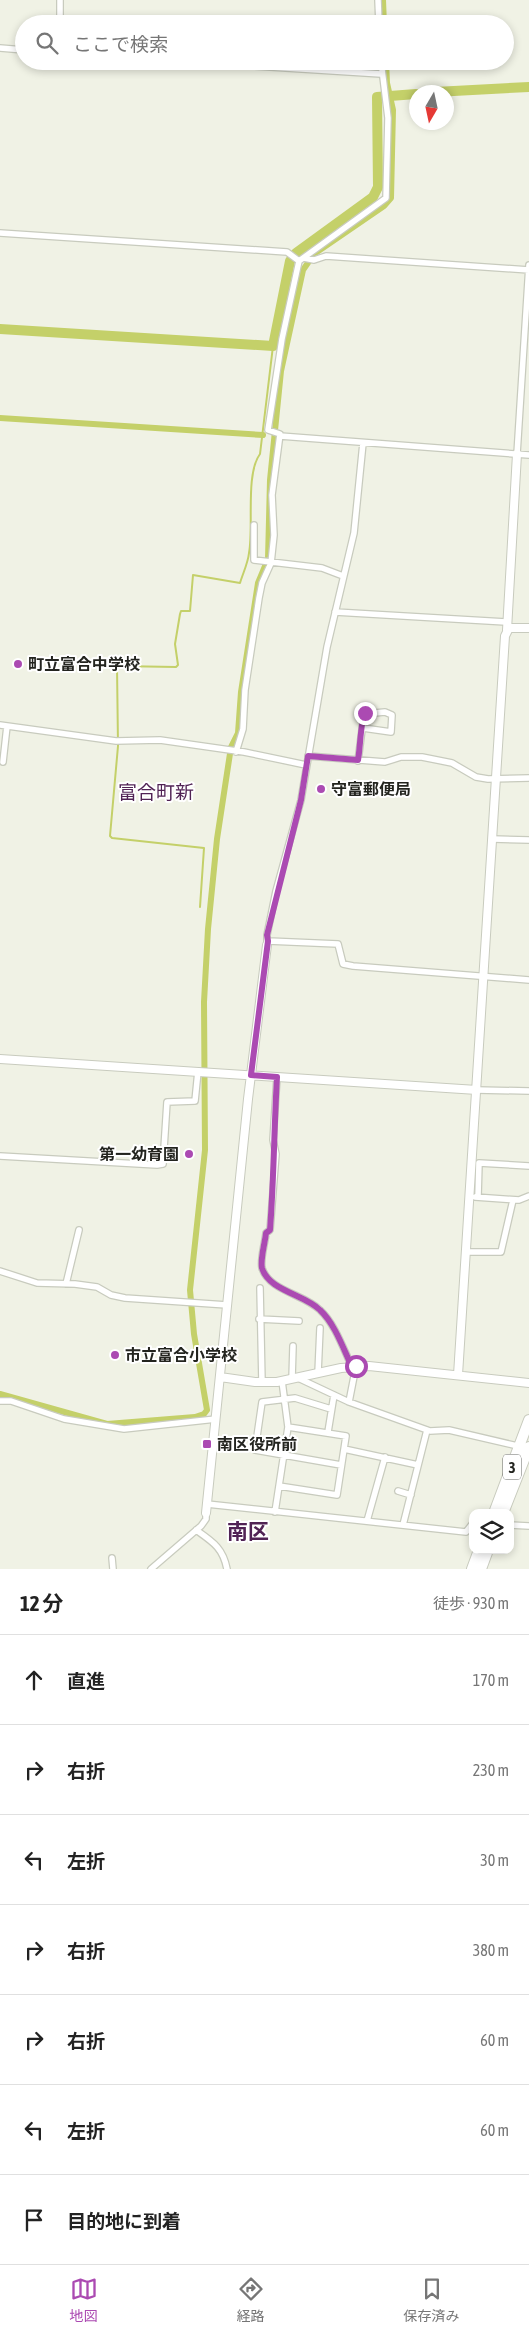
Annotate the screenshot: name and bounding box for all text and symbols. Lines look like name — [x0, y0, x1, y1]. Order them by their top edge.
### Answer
search box — [15, 15, 514, 70]
icon: search — [33, 29, 61, 57]
text: ここで検索 — [73, 33, 168, 55]
north arrow — [409, 85, 454, 130]
place label: 町立富合中学校 — [28, 655, 140, 673]
marker: 町立富合中学校 — [12, 658, 24, 670]
route end — [354, 702, 377, 725]
place label: 守富郵便局 — [331, 780, 411, 798]
district label: 富合町新 — [118, 781, 194, 803]
marker: 守富郵便局 — [315, 783, 327, 795]
place label: 第一幼育園 — [99, 1145, 179, 1163]
marker: 第一幼育園 — [183, 1148, 195, 1160]
place label: 市立富合小学校 — [125, 1346, 237, 1364]
marker: 市立富合小学校 — [109, 1349, 121, 1361]
route start — [345, 1355, 368, 1378]
place label: 南区役所前 — [217, 1435, 297, 1453]
marker: 南区役所前 — [201, 1438, 213, 1450]
road number: 3 — [503, 1454, 521, 1480]
map controls — [469, 1509, 514, 1554]
button: layers — [469, 1509, 514, 1554]
district label: 南区 — [227, 1519, 269, 1543]
text: 12 分 — [20, 1591, 64, 1615]
text: 徒歩 · 930 m — [433, 1594, 509, 1612]
icon: ahead — [20, 1666, 48, 1694]
text: 直進 — [67, 1670, 105, 1692]
text: 170 m — [473, 1671, 509, 1689]
icon: right — [20, 1756, 48, 1784]
text: 右折 — [67, 1760, 105, 1782]
text: 230 m — [473, 1761, 509, 1779]
icon: left — [20, 1846, 48, 1874]
text: 左折 — [67, 1850, 105, 1872]
text: 30 m — [480, 1851, 509, 1869]
icon: right — [20, 1936, 48, 1964]
text: 右折 — [67, 1940, 105, 1962]
text: 380 m — [473, 1941, 509, 1959]
icon: right — [20, 2026, 48, 2054]
text: 右折 — [67, 2030, 105, 2052]
text: 60 m — [480, 2031, 509, 2049]
icon: left — [20, 2116, 48, 2144]
text: 左折 — [67, 2120, 105, 2142]
text: 60 m — [480, 2121, 509, 2139]
icon: arrive — [20, 2206, 48, 2234]
text: 目的地に到着 — [67, 2210, 181, 2232]
tab: 地図 — [70, 2275, 98, 2325]
tab: 経路 — [237, 2275, 265, 2325]
tab: 保存済み — [404, 2275, 460, 2325]

